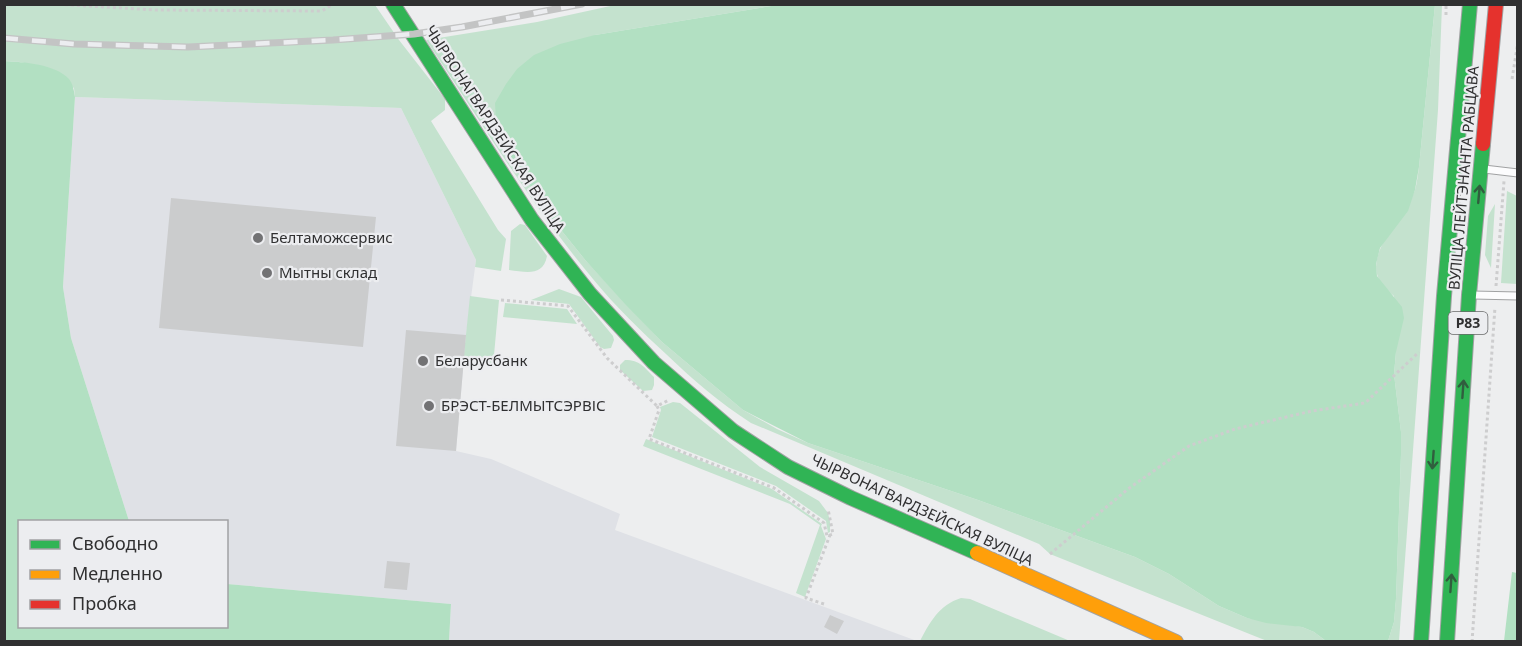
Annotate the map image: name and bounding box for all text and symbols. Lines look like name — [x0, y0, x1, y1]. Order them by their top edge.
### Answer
street label: ЧЫРВОНАГВАРДЗЕЙСКАЯ ВУЛІЦА — [421, 21, 571, 236]
street label: ВУЛІЦА ЛЕЙТЭНАНТА РАБЦАВА — [1443, 65, 1483, 291]
one-way arrow — [1474, 185, 1485, 205]
place label: Белтаможсервис — [270, 227, 393, 247]
marker: Белтаможсервис — [251, 231, 265, 245]
place label: Мытны склад — [279, 262, 377, 282]
marker: Мытны склад — [260, 266, 274, 280]
road number: Р83 — [1448, 312, 1488, 334]
place label: Беларусбанк — [435, 350, 527, 370]
marker: Беларусбанк — [416, 354, 430, 368]
one-way arrow — [1458, 379, 1469, 399]
place label: БРЭСТ-БЕЛМЫТСЭРВІС — [441, 395, 606, 415]
marker: БРЭСТ-БЕЛМЫТСЭРВІС — [422, 399, 436, 413]
street label: ЧЫРВОНАГВАРДЗЕЙСКАЯ ВУЛІЦА — [808, 449, 1037, 570]
one-way arrow — [1427, 450, 1438, 470]
legend — [18, 520, 228, 628]
text: Свободно — [72, 531, 158, 555]
text: Медленно — [72, 561, 163, 585]
one-way arrow — [1445, 574, 1456, 594]
text: Пробка — [72, 591, 137, 615]

